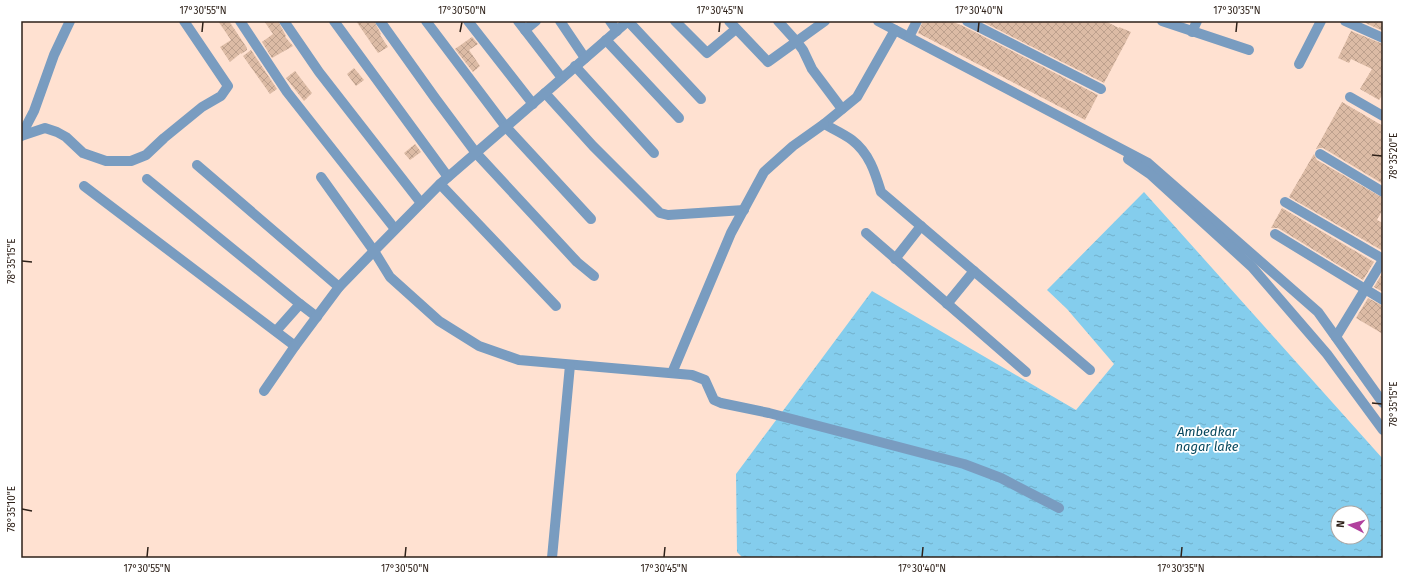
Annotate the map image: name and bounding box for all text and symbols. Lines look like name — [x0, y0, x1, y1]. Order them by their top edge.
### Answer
text: 17°30'55"N — [179, 5, 227, 17]
text: 17°30'50"N — [438, 5, 486, 17]
text: 17°30'45"N — [696, 5, 744, 17]
text: 17°30'40"N — [955, 5, 1003, 17]
text: 17°30'35"N — [1213, 5, 1261, 17]
text: 78°35'20"E — [1388, 133, 1400, 179]
text: 78°35'15"E — [6, 238, 18, 284]
text: 78°35'15"E — [1388, 381, 1400, 427]
water label: Ambedkar nagar lake — [1175, 424, 1239, 454]
text: 78°35'10"E — [6, 486, 18, 532]
north arrow — [1330, 505, 1370, 545]
text: N — [1334, 520, 1347, 528]
text: 17°30'55"N — [123, 563, 171, 575]
text: 17°30'50"N — [381, 563, 429, 575]
text: 17°30'45"N — [640, 563, 688, 575]
text: 17°30'40"N — [898, 563, 946, 575]
text: 17°30'35"N — [1157, 563, 1205, 575]

